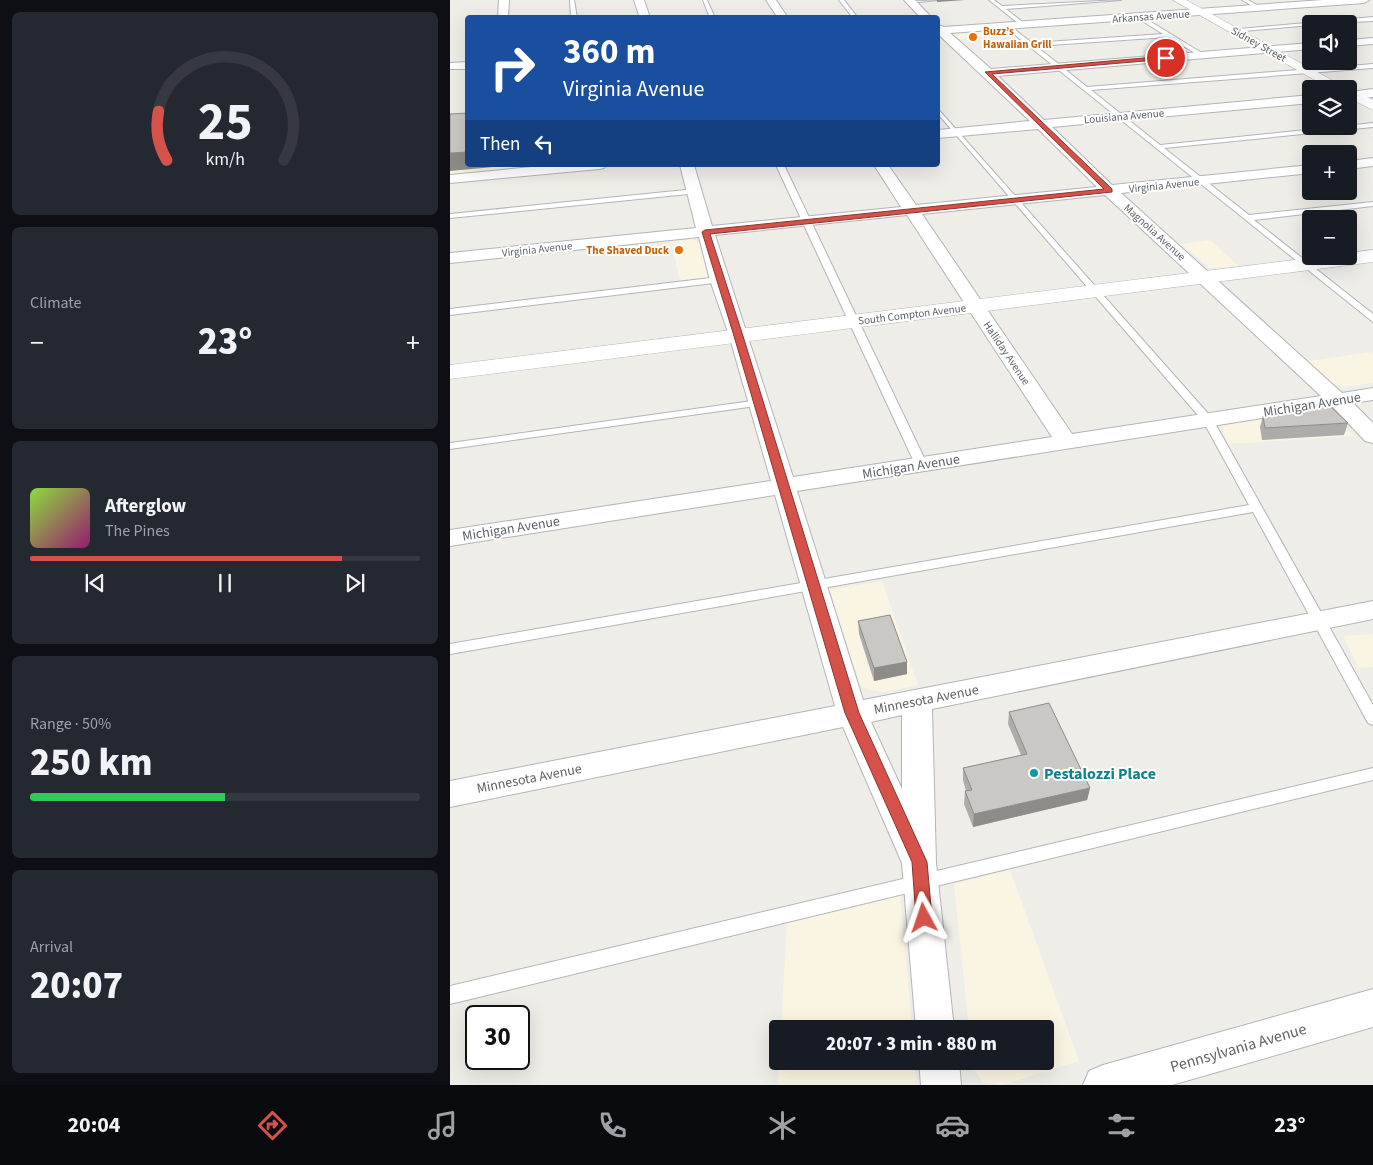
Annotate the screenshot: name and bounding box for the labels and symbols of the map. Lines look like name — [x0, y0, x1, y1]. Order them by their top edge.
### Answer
street label: Arkansas Avenue — [1112, 6, 1191, 27]
street label: Sidney Street — [1228, 23, 1289, 66]
place label: Buzz’s Hawaiian Grill — [983, 24, 1052, 52]
marker: Buzz’s Hawaiian Grill — [967, 31, 979, 43]
pin — [1145, 37, 1187, 79]
street label: Louisiana Avenue — [1083, 105, 1165, 127]
street label: Virginia Avenue — [1128, 174, 1201, 197]
street label: Magnolia Avenue — [1121, 201, 1189, 264]
street label: Virginia Avenue — [501, 238, 574, 261]
place label: The Shaved Duck — [586, 243, 669, 258]
marker: The Shaved Duck — [673, 244, 685, 256]
street label: South Compton Avenue — [857, 300, 967, 329]
street label: Halliday Avenue — [980, 318, 1034, 389]
street label: Michigan Avenue — [1262, 387, 1362, 423]
street label: Michigan Avenue — [861, 449, 961, 485]
street label: Michigan Avenue — [461, 511, 561, 547]
street label: Minnesota Avenue — [872, 680, 980, 720]
street label: Minnesota Avenue — [475, 759, 583, 799]
place label: Pestalozzi Place — [1044, 763, 1156, 785]
marker: Pestalozzi Place — [1028, 767, 1040, 779]
position arrow — [897, 891, 949, 943]
speed limit sign: 30 — [465, 1005, 530, 1070]
street label: Pennsylvania Avenue — [1168, 1018, 1309, 1078]

